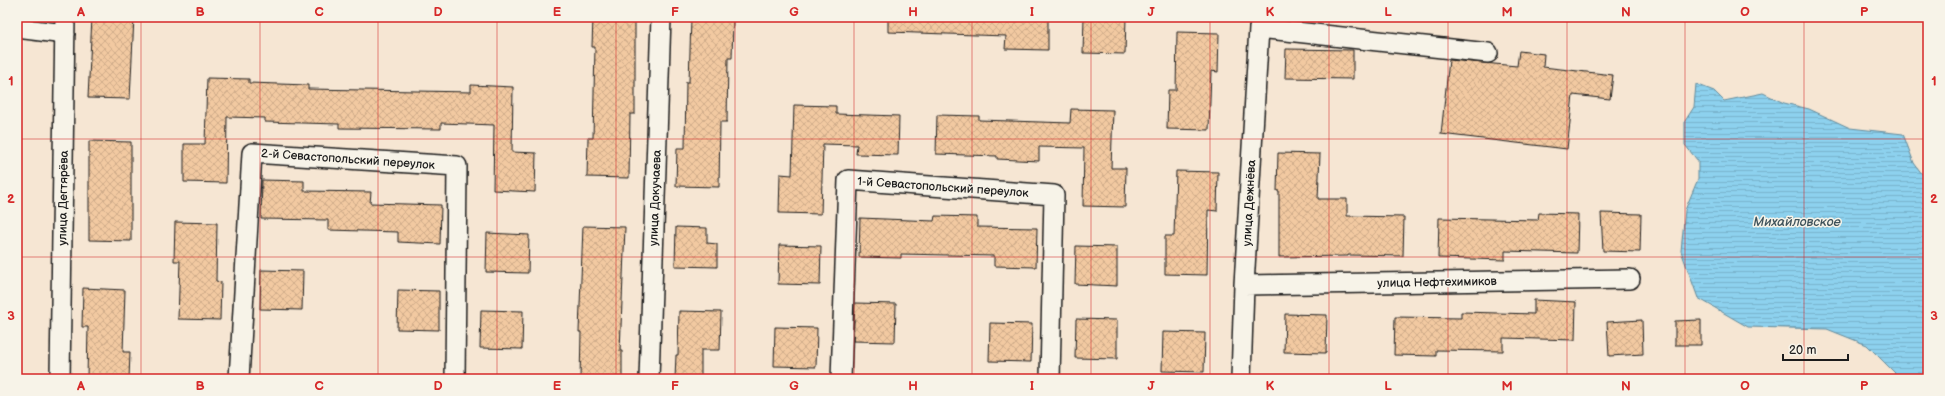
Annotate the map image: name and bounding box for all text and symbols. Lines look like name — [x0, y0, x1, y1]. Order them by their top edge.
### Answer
text: A — [76, 4, 85, 20]
text: B — [195, 4, 205, 20]
text: C — [314, 4, 324, 20]
text: D — [433, 4, 443, 20]
text: E — [553, 4, 562, 20]
text: F — [671, 4, 679, 20]
text: G — [789, 4, 799, 20]
text: H — [908, 4, 918, 20]
text: I — [1030, 4, 1034, 20]
text: J — [1147, 4, 1155, 20]
text: K — [1266, 4, 1275, 20]
text: L — [1384, 4, 1392, 20]
text: M — [1501, 4, 1513, 20]
text: N — [1621, 4, 1631, 20]
text: O — [1740, 4, 1750, 20]
text: P — [1860, 4, 1869, 20]
text: 1 — [8, 73, 14, 89]
text: 1 — [1931, 73, 1937, 89]
street label: 2-й Севастопольский переулок — [261, 146, 436, 173]
street label: улица Дегтярёва — [55, 150, 72, 246]
street label: улица Докучаева — [646, 150, 665, 246]
street label: улица Дежнёва — [1240, 159, 1259, 247]
street label: 1-й Севастопольский переулок — [857, 174, 1030, 201]
text: 2 — [7, 191, 15, 207]
text: 2 — [1930, 191, 1938, 207]
water label: Михайловское — [1753, 214, 1841, 230]
street label: улица Нефтехимиков — [1377, 274, 1498, 291]
text: 3 — [7, 308, 15, 324]
text: 3 — [1930, 308, 1938, 324]
scale bar — [1783, 336, 1848, 362]
text: 20 m — [1789, 343, 1816, 358]
text: A — [76, 378, 85, 394]
text: B — [195, 378, 205, 394]
text: C — [314, 378, 324, 394]
text: D — [433, 378, 443, 394]
text: E — [553, 378, 562, 394]
text: F — [671, 378, 679, 394]
text: G — [789, 378, 799, 394]
text: H — [908, 378, 918, 394]
text: I — [1030, 378, 1034, 394]
text: J — [1147, 378, 1155, 394]
text: K — [1266, 378, 1275, 394]
text: L — [1384, 378, 1392, 394]
text: M — [1501, 378, 1513, 394]
text: N — [1621, 378, 1631, 394]
text: O — [1740, 378, 1750, 394]
text: P — [1860, 378, 1869, 394]

